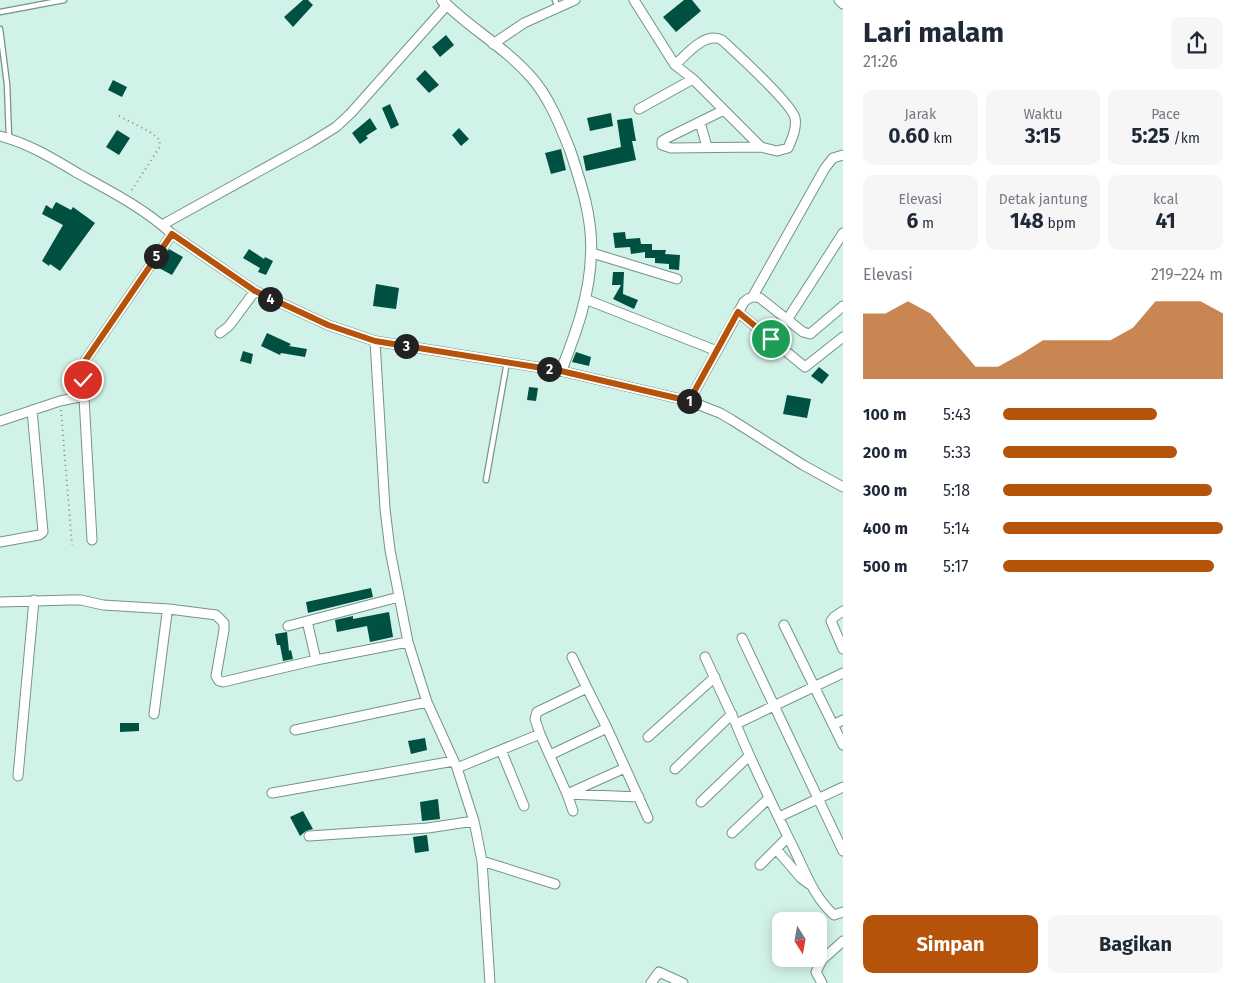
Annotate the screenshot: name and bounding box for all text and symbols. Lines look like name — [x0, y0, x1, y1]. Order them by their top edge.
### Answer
text: Lari malam — [863, 16, 1004, 49]
button: share — [1171, 17, 1223, 69]
text: 21:26 — [863, 52, 898, 71]
text: Jarak — [905, 106, 936, 123]
text: Waktu — [1023, 106, 1063, 123]
text: Pace — [1151, 106, 1180, 123]
text: 0.60 — [888, 123, 930, 149]
text: 3:15 — [1025, 123, 1061, 149]
text: 5:25 — [1131, 123, 1170, 149]
text: km — [930, 130, 952, 147]
text: /km — [1170, 130, 1200, 147]
text: Elevasi — [899, 191, 942, 208]
text: Detak jantung — [999, 191, 1087, 208]
text: kcal — [1153, 191, 1178, 208]
text: 6 — [907, 208, 918, 234]
text: 148 — [1010, 208, 1044, 234]
text: 41 — [1156, 208, 1176, 234]
text: m — [918, 215, 934, 232]
text: bpm — [1044, 215, 1076, 232]
pin: 5 — [144, 244, 168, 268]
text: 5 — [153, 248, 160, 265]
text: Elevasi — [863, 265, 913, 284]
text: 219–224 m — [1151, 265, 1223, 284]
pin: 4 — [258, 286, 282, 312]
text: 4 — [267, 291, 274, 308]
pin — [750, 318, 792, 360]
icon: arrive — [757, 325, 785, 353]
pin: 3 — [394, 334, 418, 358]
text: 3 — [403, 338, 410, 355]
pin: 2 — [536, 356, 562, 382]
pin — [62, 359, 104, 401]
text: 2 — [546, 361, 553, 378]
icon: check — [69, 366, 97, 394]
pin: 1 — [676, 388, 702, 414]
text: 1 — [686, 393, 693, 410]
text: 100 m — [863, 405, 906, 424]
text: 5:43 — [943, 405, 971, 424]
text: 200 m — [863, 443, 907, 462]
text: 5:33 — [943, 443, 971, 462]
text: 300 m — [863, 481, 907, 500]
text: 5:18 — [943, 481, 970, 500]
text: 400 m — [863, 519, 908, 538]
text: 5:14 — [943, 519, 970, 538]
text: 500 m — [863, 557, 908, 576]
text: 5:17 — [943, 557, 968, 576]
north arrow — [772, 912, 828, 968]
map controls — [772, 912, 827, 967]
button: Simpan — [863, 915, 1038, 973]
button: Bagikan — [1048, 915, 1223, 973]

